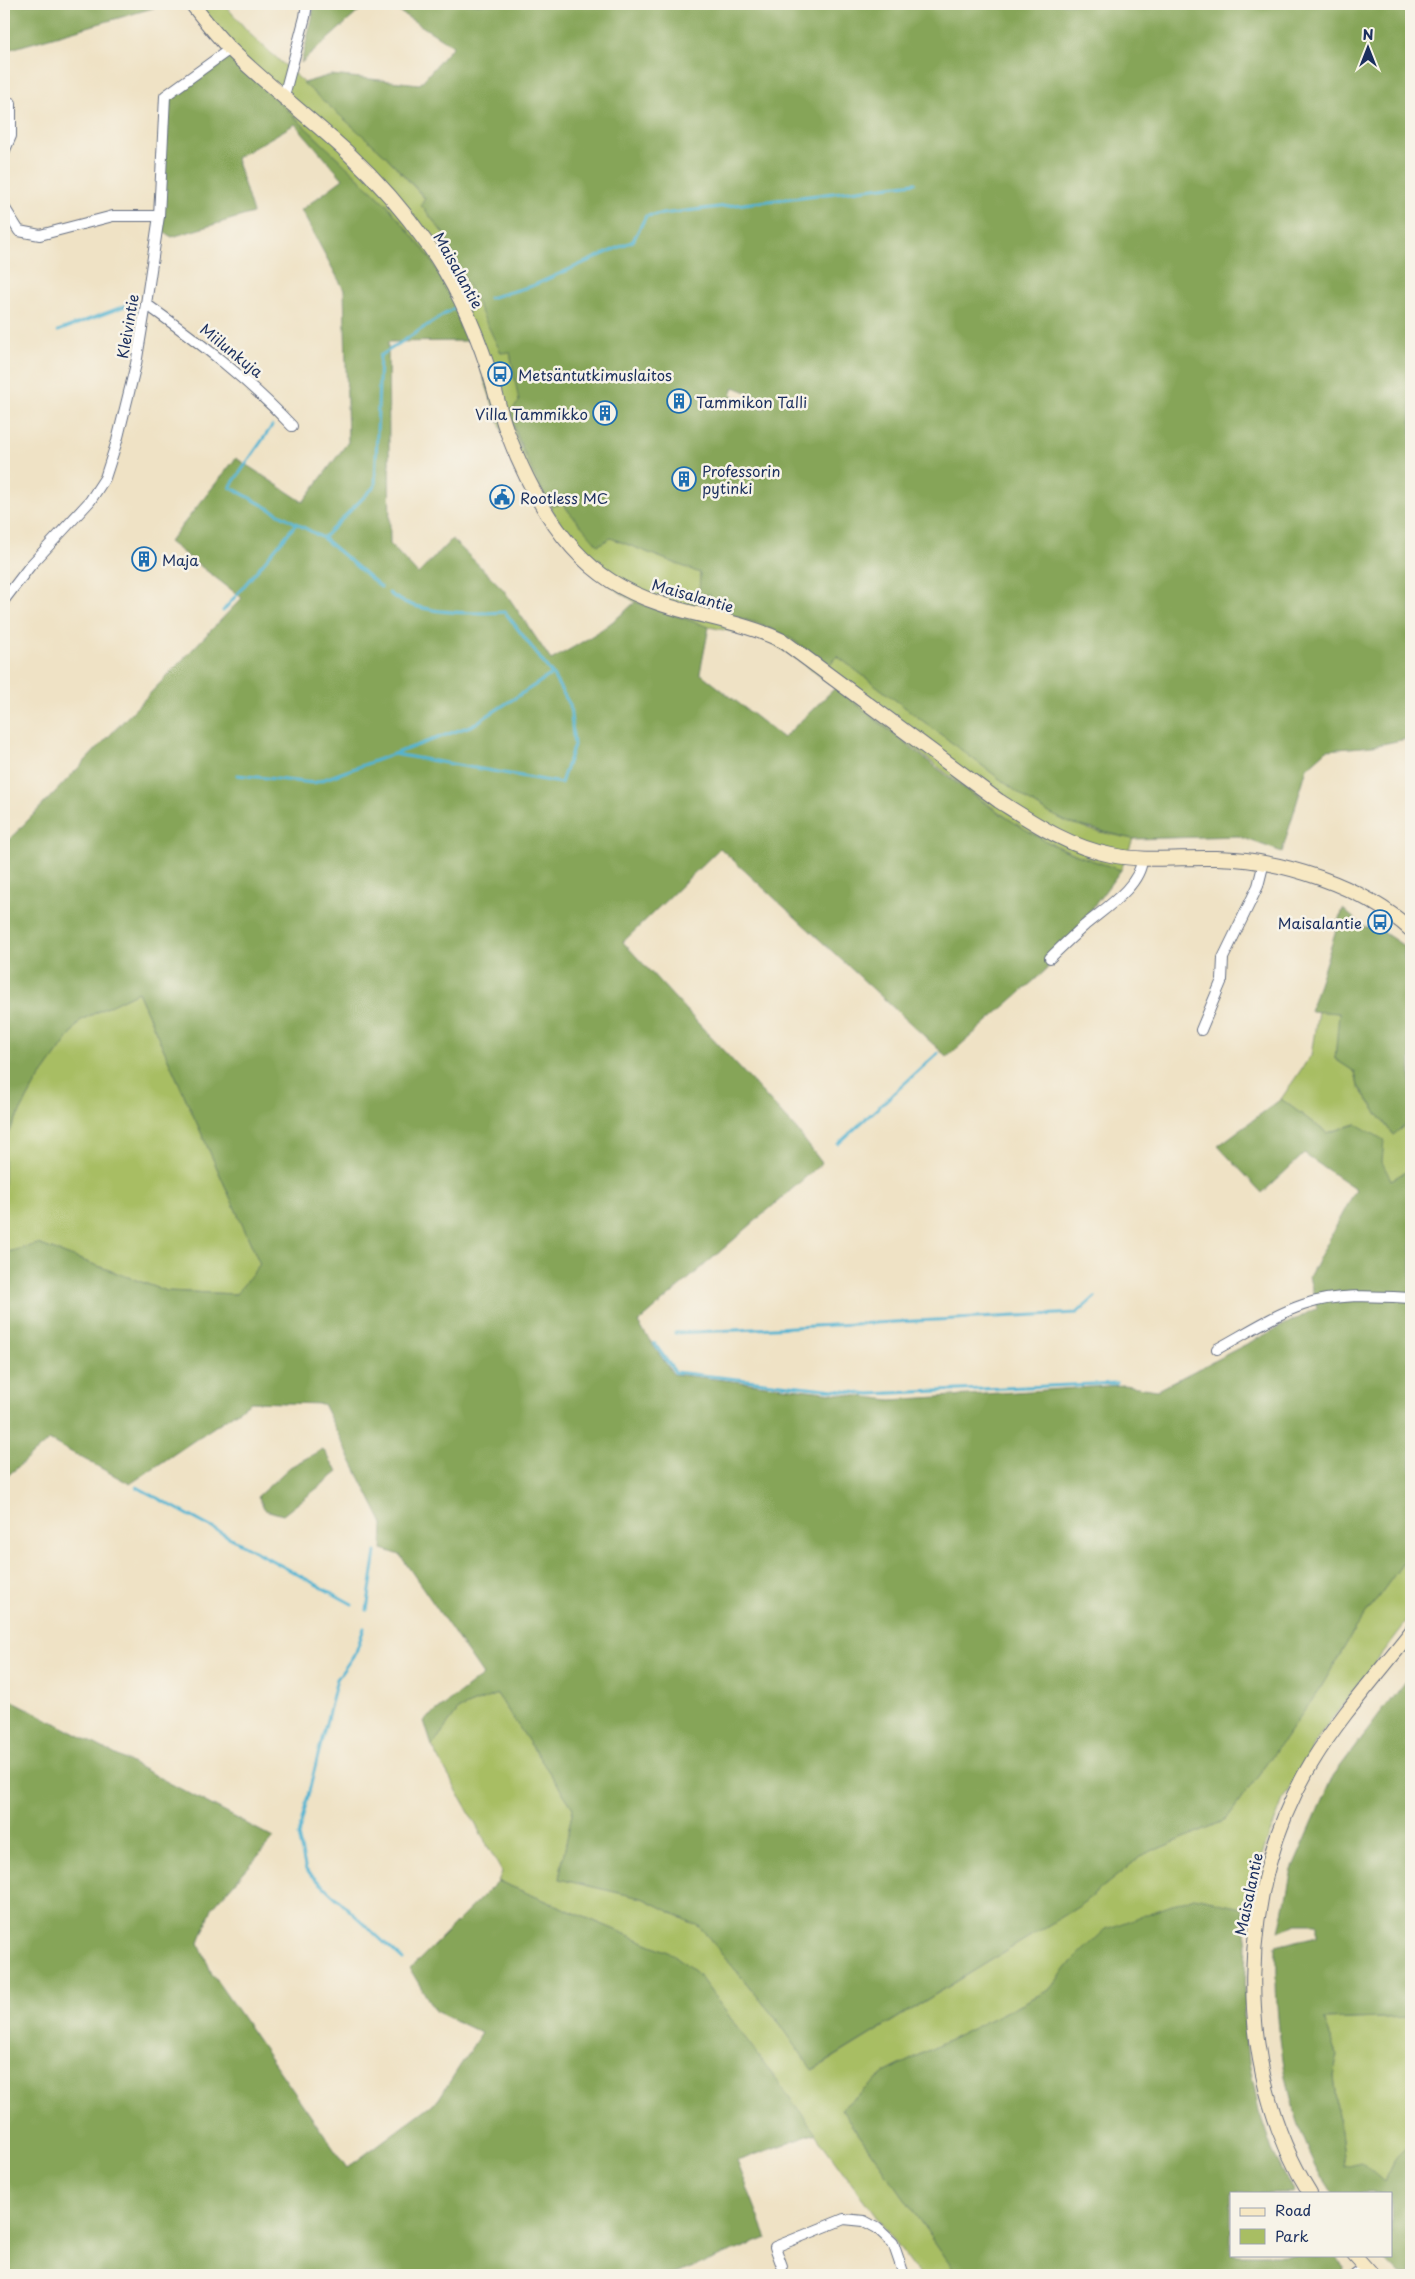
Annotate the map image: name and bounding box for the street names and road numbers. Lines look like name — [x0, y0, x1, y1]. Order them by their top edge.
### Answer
street label: Maisalantie — [428, 228, 490, 312]
street label: Kleivintie — [110, 292, 144, 360]
street label: Miilunkuja — [196, 317, 269, 383]
street label: Maisalantie — [649, 572, 737, 618]
street label: Maisalantie — [1228, 1850, 1268, 1938]

